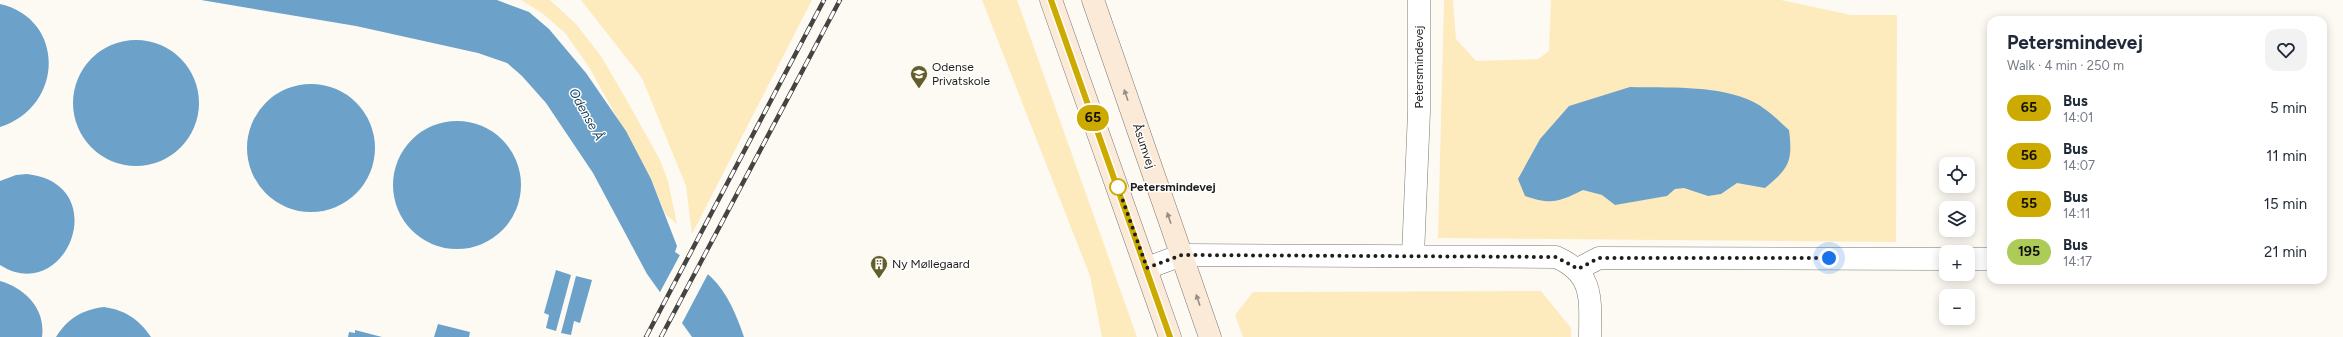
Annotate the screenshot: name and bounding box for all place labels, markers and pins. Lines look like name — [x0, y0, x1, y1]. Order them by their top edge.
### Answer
place label: Odense Privatskole — [932, 60, 990, 88]
school or university icon: Odense Privatskole — [909, 64, 929, 89]
marker: Petersmindevej — [1109, 178, 1127, 196]
place label: Petersmindevej — [1130, 180, 1216, 194]
building icon: Ny Møllegaard — [869, 254, 889, 279]
place label: Ny Møllegaard — [892, 257, 970, 271]

